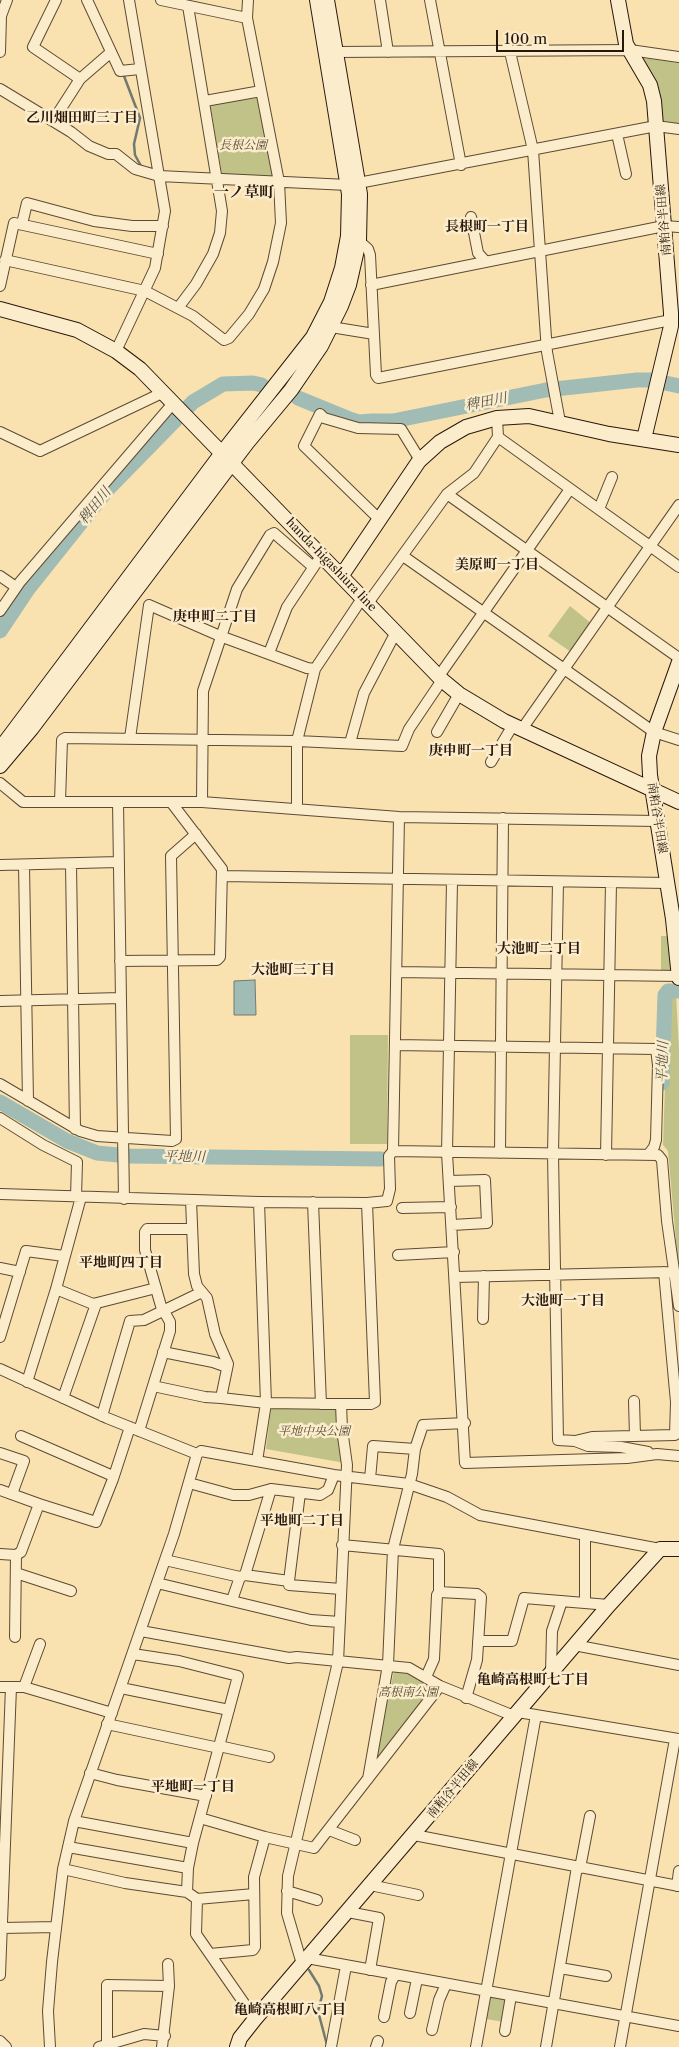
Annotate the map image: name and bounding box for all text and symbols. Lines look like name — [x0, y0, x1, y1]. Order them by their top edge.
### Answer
scale bar — [499, 20, 626, 52]
text: 100 m — [504, 29, 547, 48]
district label: 乙川畑田町三丁目 — [26, 110, 138, 126]
park label: 長根公園 — [219, 139, 267, 153]
district label: 一ノ草町 — [214, 184, 274, 202]
street label: 南粕谷半田線 — [654, 184, 674, 256]
district label: 長根町一丁目 — [445, 219, 529, 235]
water label: 稗田川 — [464, 390, 508, 414]
water label: 稗田川 — [75, 484, 115, 528]
street label: handa-higashiura line — [283, 515, 379, 615]
district label: 美原町一丁目 — [455, 557, 539, 573]
district label: 庚申町二丁目 — [173, 609, 257, 625]
district label: 庚申町一丁目 — [429, 743, 513, 759]
street label: 南粕谷半田線 — [644, 781, 670, 855]
district label: 大池町二丁目 — [497, 941, 581, 957]
district label: 大池町三丁目 — [251, 962, 335, 978]
water label: 平地川 — [654, 1041, 672, 1083]
water label: 平地川 — [163, 1148, 205, 1166]
district label: 平地町四丁目 — [79, 1255, 163, 1271]
district label: 大池町一丁目 — [521, 1293, 605, 1309]
park label: 平地中央公園 — [278, 1425, 350, 1439]
district label: 平地町二丁目 — [260, 1513, 344, 1529]
district label: 亀崎高根町七丁目 — [477, 1672, 589, 1688]
park label: 高根南公園 — [378, 1686, 438, 1700]
street label: 南粕谷半田線 — [424, 1757, 482, 1821]
district label: 平地町一丁目 — [151, 1779, 235, 1795]
district label: 亀崎高根町八丁目 — [234, 2002, 346, 2018]

